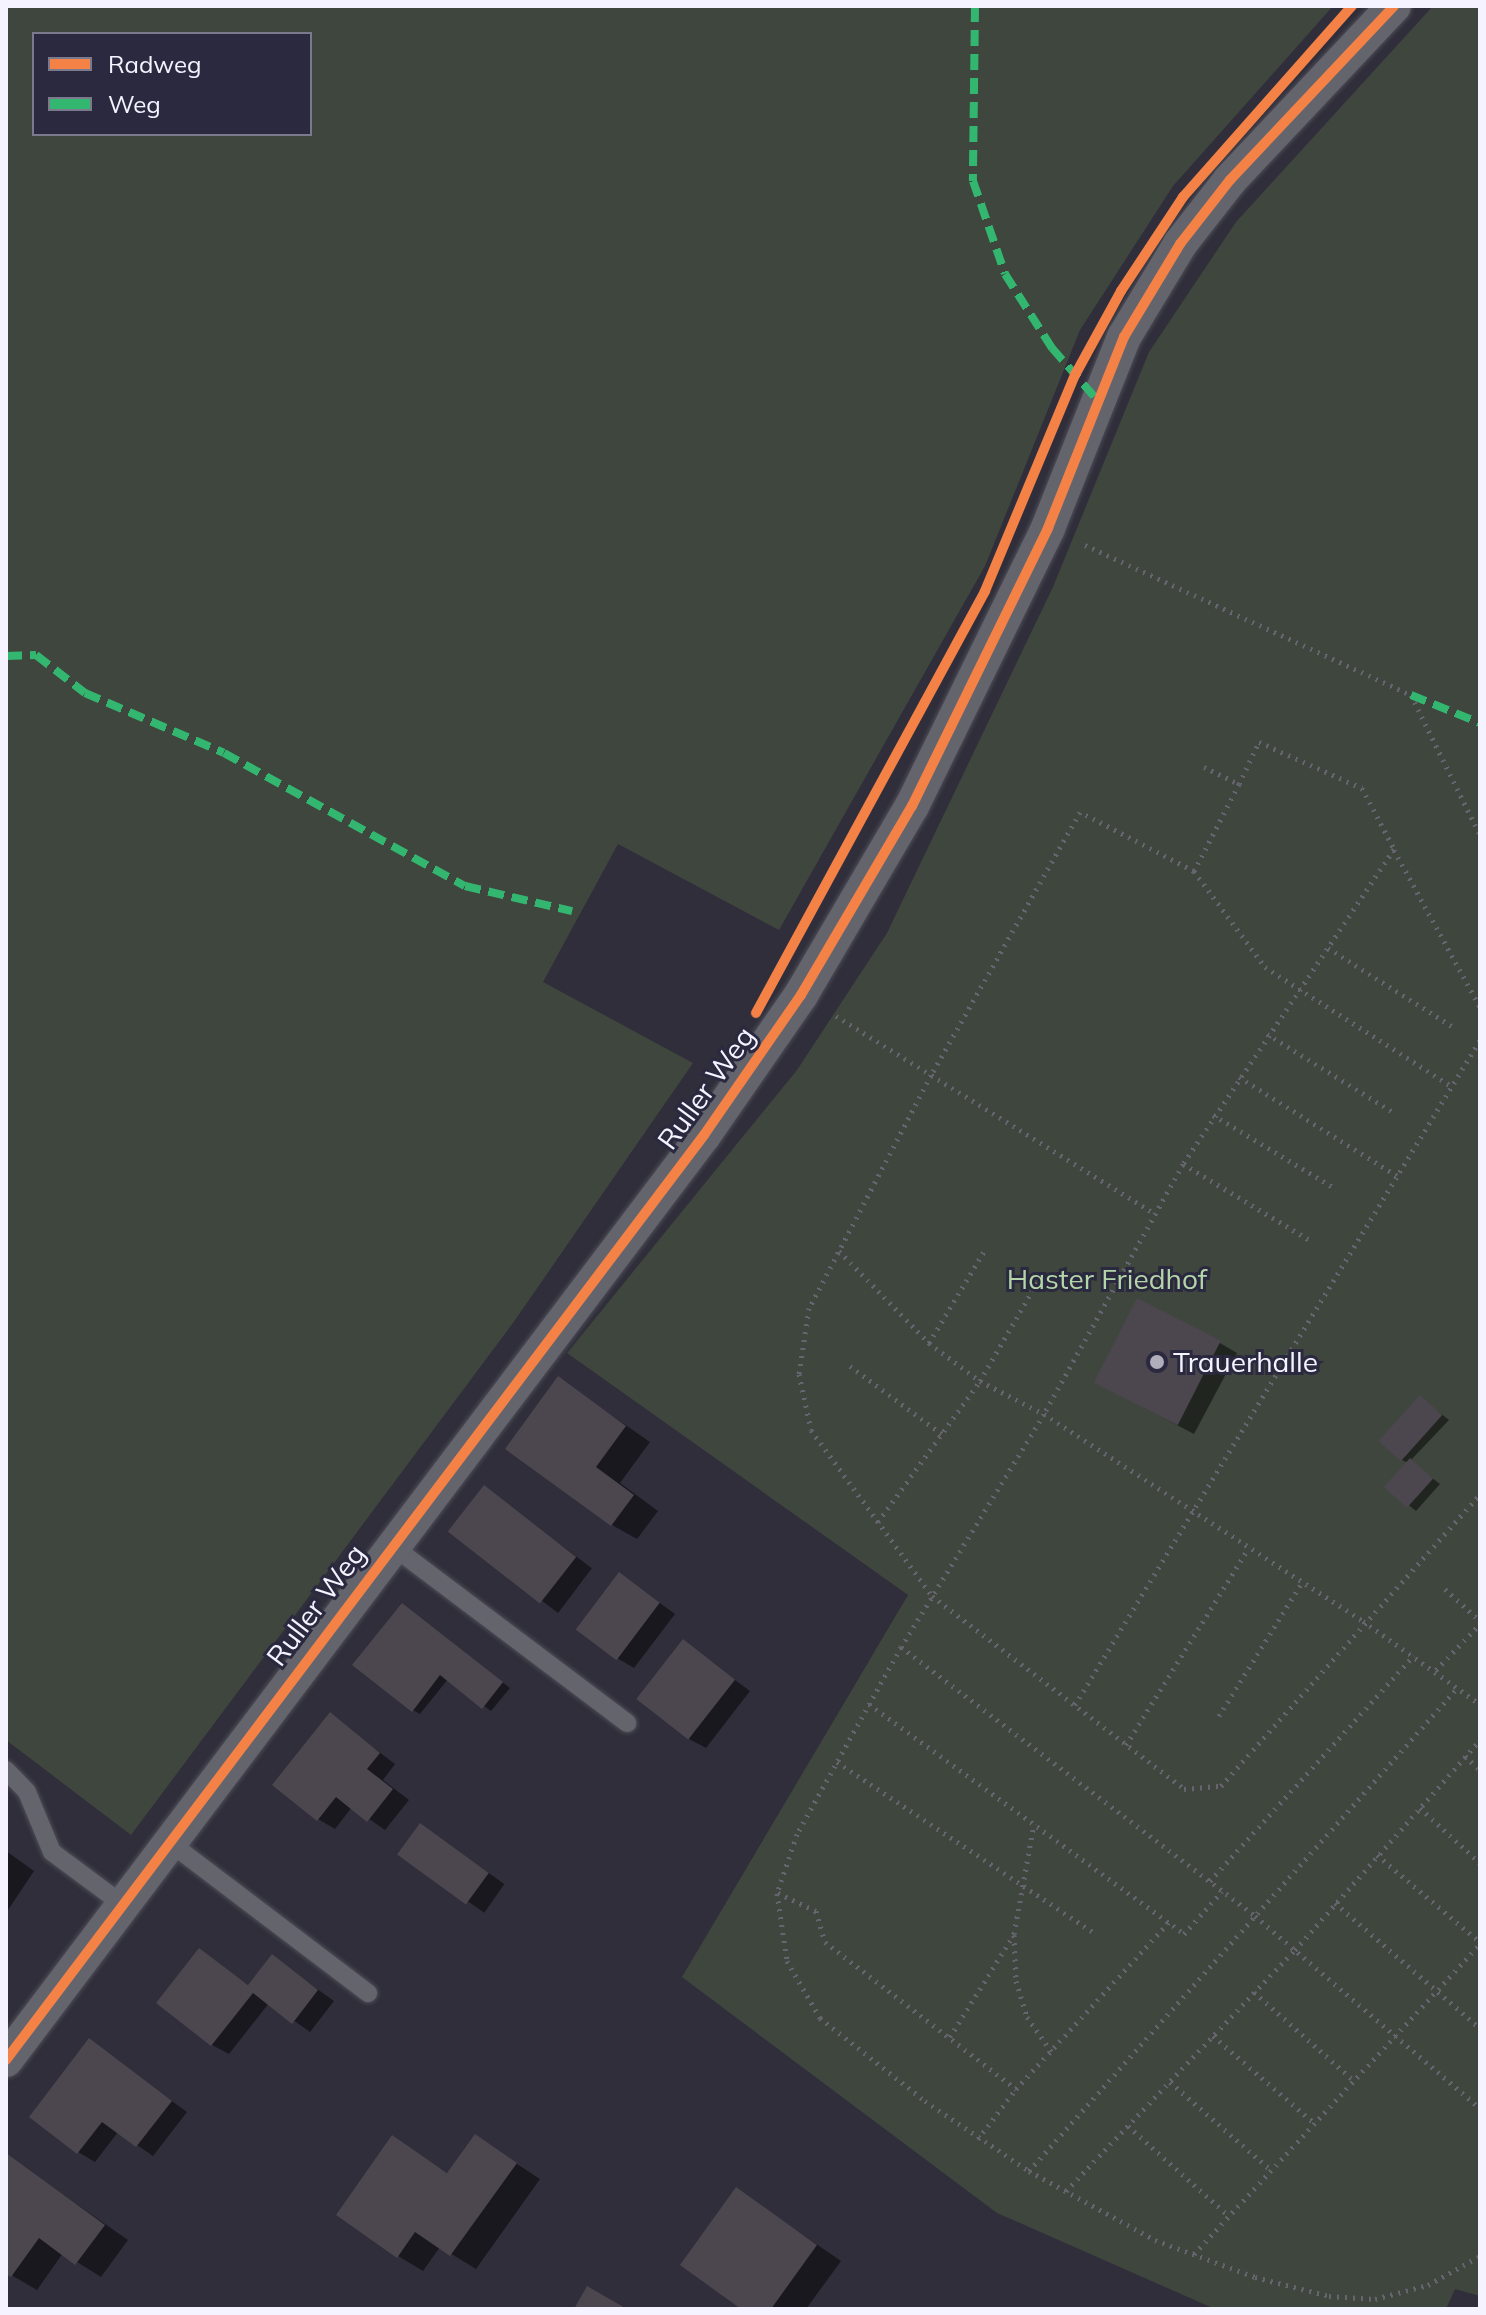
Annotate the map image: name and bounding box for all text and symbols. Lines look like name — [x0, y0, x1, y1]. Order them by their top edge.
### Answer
legend — [32, 32, 312, 136]
text: Radweg — [108, 49, 202, 79]
text: Weg — [108, 89, 161, 119]
street label: Ruller Weg — [650, 1020, 762, 1156]
park label: Haster Friedhof — [1007, 1262, 1207, 1296]
place label: Trauerhalle — [1173, 1345, 1318, 1379]
marker: Trauerhalle — [1148, 1353, 1166, 1371]
street label: Ruller Weg — [260, 1538, 372, 1672]

